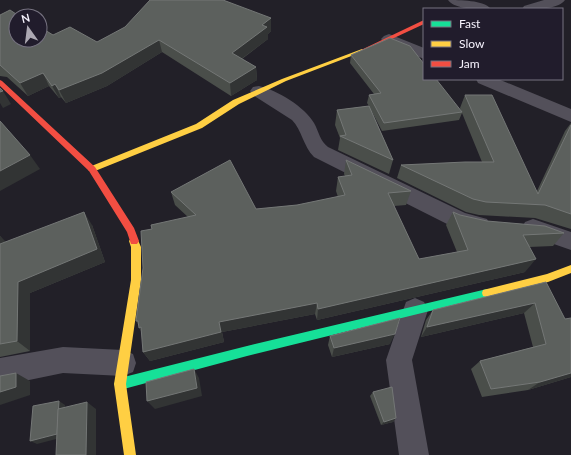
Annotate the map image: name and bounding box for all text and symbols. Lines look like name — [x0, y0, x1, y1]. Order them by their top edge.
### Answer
north arrow — [8, 8, 48, 48]
legend — [423, 8, 563, 80]
text: N — [20, 10, 31, 25]
text: Fast — [459, 16, 481, 31]
text: Slow — [459, 36, 485, 51]
text: Jam — [459, 56, 480, 71]

